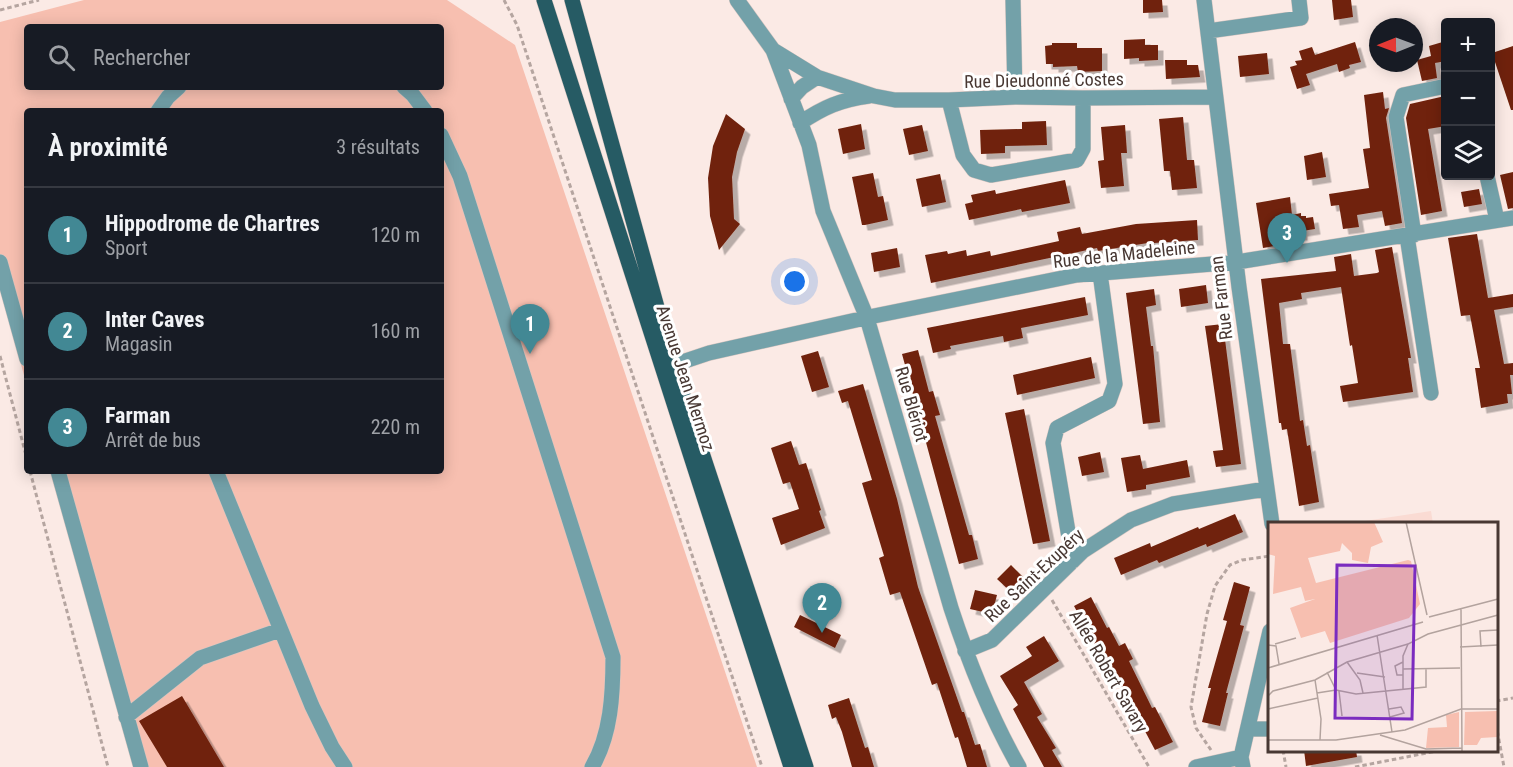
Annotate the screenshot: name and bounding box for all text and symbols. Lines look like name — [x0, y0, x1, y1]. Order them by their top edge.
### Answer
north arrow — [1369, 18, 1423, 72]
map controls — [1441, 18, 1495, 180]
button: + — [1441, 18, 1495, 72]
search box — [24, 24, 444, 90]
icon: search — [45, 41, 78, 74]
text: Rechercher — [93, 45, 190, 70]
street label: Rue Dieudonné Costes — [964, 68, 1124, 92]
button: − — [1441, 72, 1495, 126]
button: layers — [1441, 126, 1495, 180]
text: À proximité — [48, 132, 168, 162]
text: 3 résultats — [336, 135, 420, 159]
text: Hippodrome de Chartres — [105, 211, 320, 236]
pin: 3 — [1268, 214, 1306, 263]
text: 1 — [62, 223, 73, 247]
text: 120 m — [371, 223, 420, 247]
text: Sport — [105, 236, 148, 260]
street label: Rue de la Madeleine — [1052, 236, 1196, 272]
street label: Rue Farman — [1205, 255, 1237, 341]
your location — [780, 267, 809, 296]
street label: Avenue Jean Mermoz — [652, 302, 720, 454]
pin: 1 — [510, 304, 550, 354]
text: Inter Caves — [105, 307, 204, 332]
text: 2 — [62, 319, 73, 343]
text: 160 m — [371, 319, 420, 343]
text: Magasin — [105, 332, 173, 356]
street label: Rue Blériot — [891, 364, 933, 444]
text: Farman — [105, 403, 170, 428]
text: 3 — [62, 415, 73, 439]
text: 220 m — [371, 415, 420, 439]
text: Arrêt de bus — [105, 428, 201, 452]
inset map — [1268, 522, 1498, 752]
street label: Rue Saint-Exupéry — [980, 524, 1088, 626]
pin: 2 — [802, 584, 842, 633]
street label: Allée Robert Savary — [1065, 606, 1153, 736]

